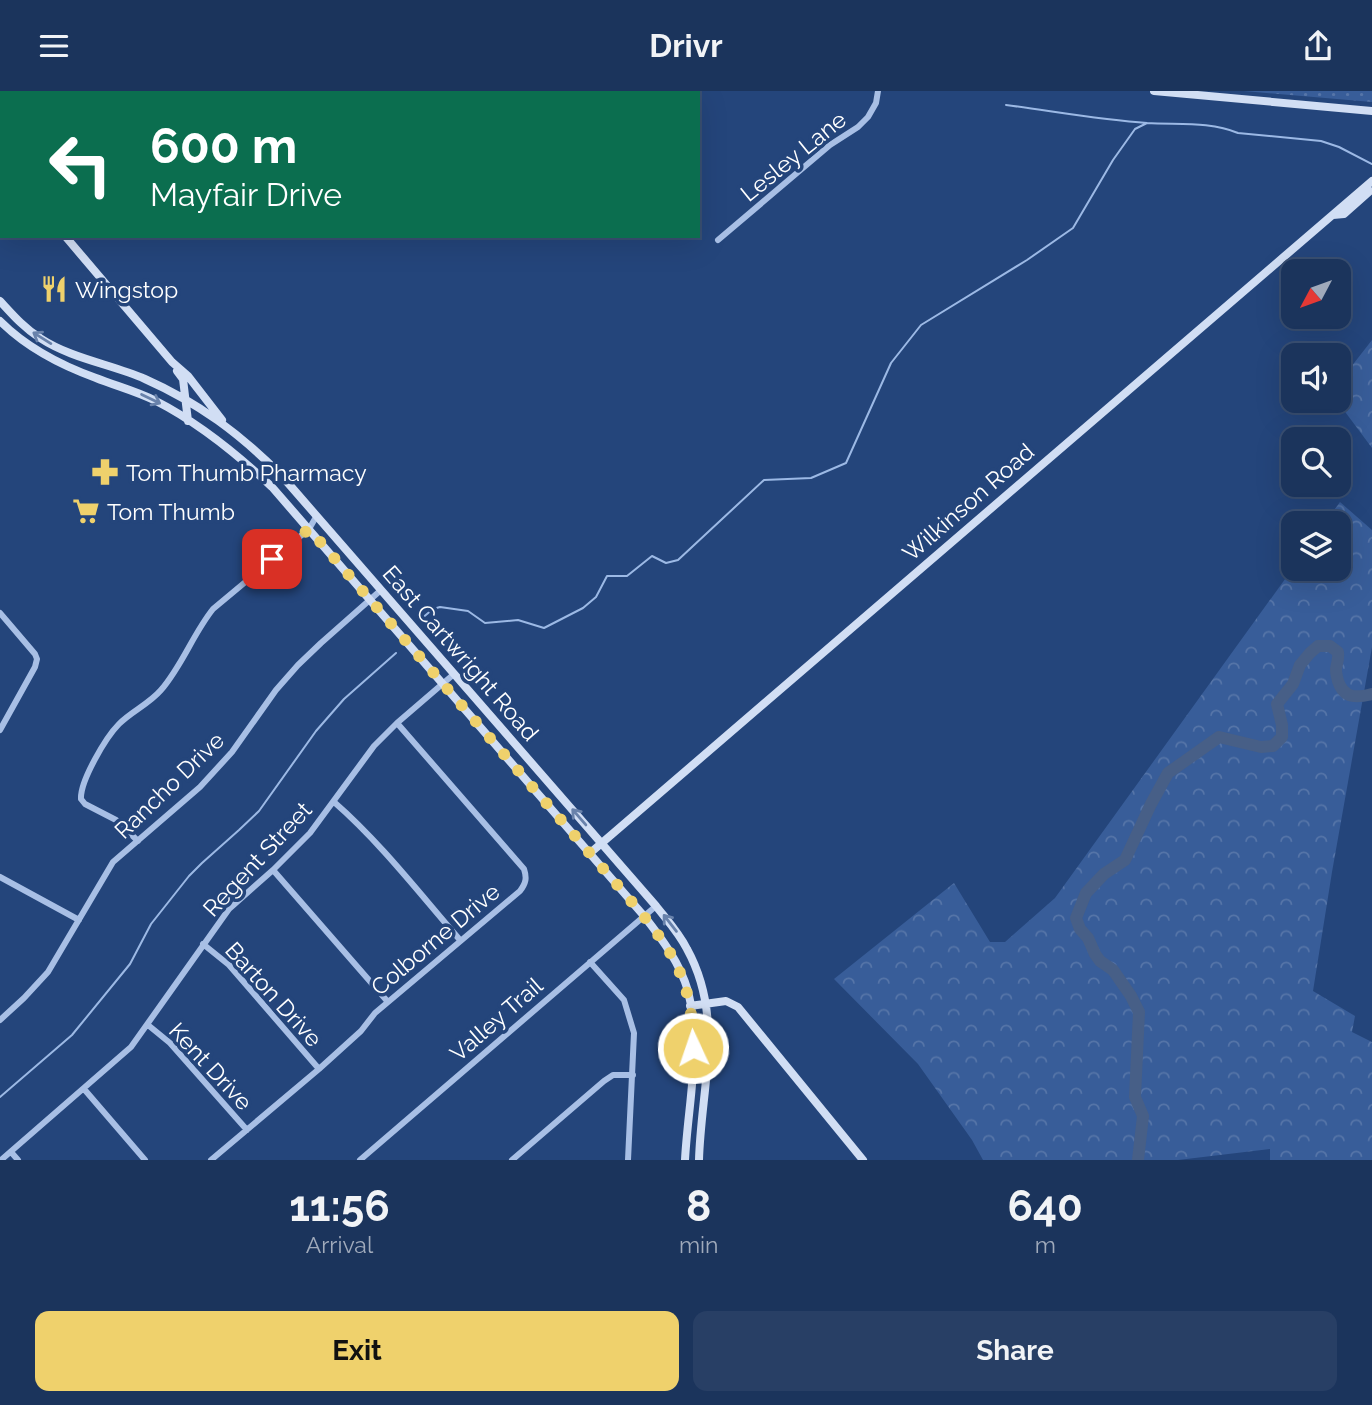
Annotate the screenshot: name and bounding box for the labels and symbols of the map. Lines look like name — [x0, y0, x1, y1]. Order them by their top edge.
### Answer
street label: Lesley Lane — [735, 105, 851, 207]
north arrow — [1281, 259, 1351, 329]
restaurant icon: Wingstop — [39, 274, 69, 304]
place label: Wingstop — [75, 276, 178, 303]
one-way arrow — [32, 331, 52, 345]
one-way arrow — [140, 393, 161, 407]
street label: Wilkinson Road — [897, 438, 1039, 566]
pharmacy icon: Tom Thumb Pharmacy — [90, 457, 120, 487]
place label: Tom Thumb Pharmacy — [126, 459, 367, 486]
supermarket icon: Tom Thumb — [71, 496, 101, 526]
place label: Tom Thumb — [107, 498, 235, 525]
pin — [242, 529, 302, 589]
street label: East Cartwright Road — [378, 560, 544, 746]
street label: Rancho Drive — [109, 726, 229, 844]
street label: Regent Street — [197, 796, 317, 922]
one-way arrow — [571, 808, 587, 826]
street label: Colborne Drive — [365, 877, 505, 1001]
one-way arrow — [662, 914, 677, 932]
street label: Barton Drive — [220, 936, 328, 1052]
street label: Valley Trail — [444, 971, 548, 1066]
position arrow — [656, 1011, 730, 1085]
street label: Kent Drive — [164, 1017, 258, 1115]

